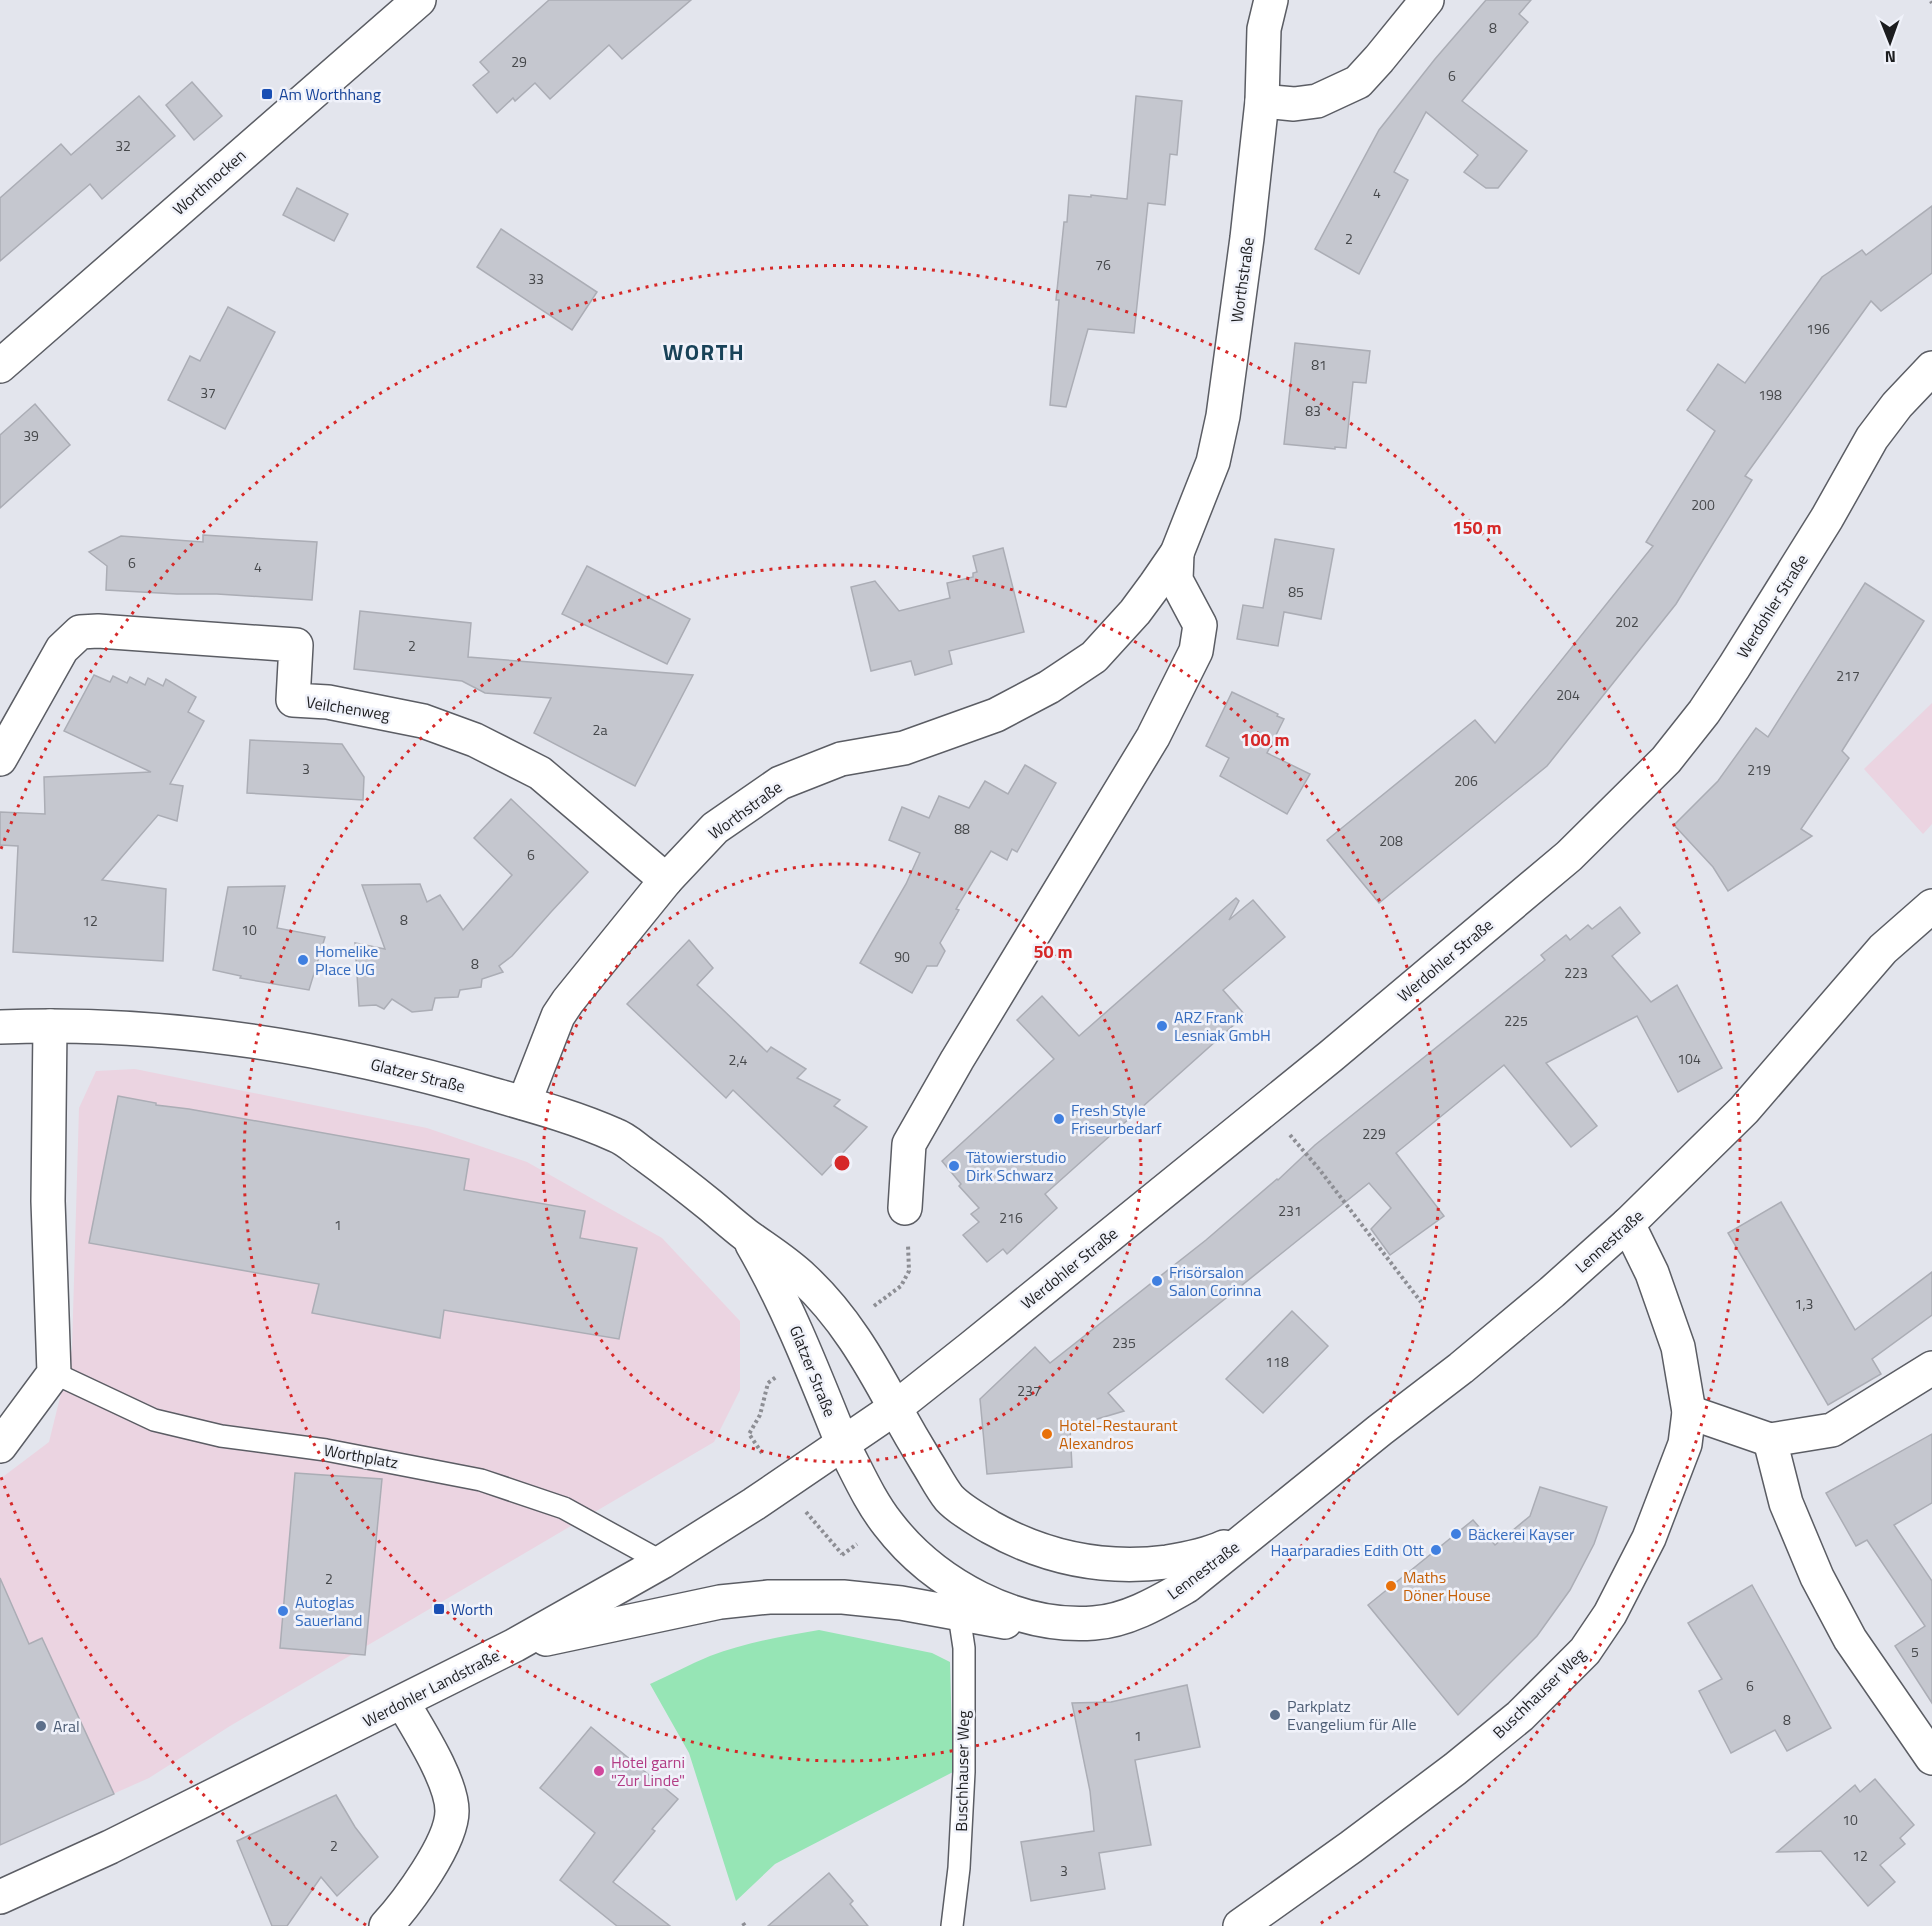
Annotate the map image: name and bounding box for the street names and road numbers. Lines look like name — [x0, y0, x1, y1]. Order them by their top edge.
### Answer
street label: Worthnocken — [167, 143, 251, 221]
street label: Worthstraße — [1224, 236, 1260, 324]
street label: Werdohler Straße — [1730, 549, 1814, 663]
street label: Veilchenweg — [304, 690, 392, 726]
street label: Worthstraße — [703, 775, 787, 845]
street label: Werdohler Straße — [1392, 913, 1498, 1007]
street label: Glatzer Straße — [368, 1052, 468, 1098]
street label: Lennestraße — [1569, 1204, 1649, 1278]
street label: Werdohler Straße — [1015, 1221, 1123, 1315]
street label: Glatzer Straße — [784, 1322, 842, 1420]
street label: Worthplatz — [322, 1438, 400, 1474]
street label: Lennestraße — [1162, 1535, 1244, 1605]
street label: Buschhauser Weg — [1487, 1642, 1591, 1744]
street label: Werdohler Landstraße — [359, 1643, 503, 1733]
street label: Buschhauser Weg — [949, 1710, 975, 1832]

